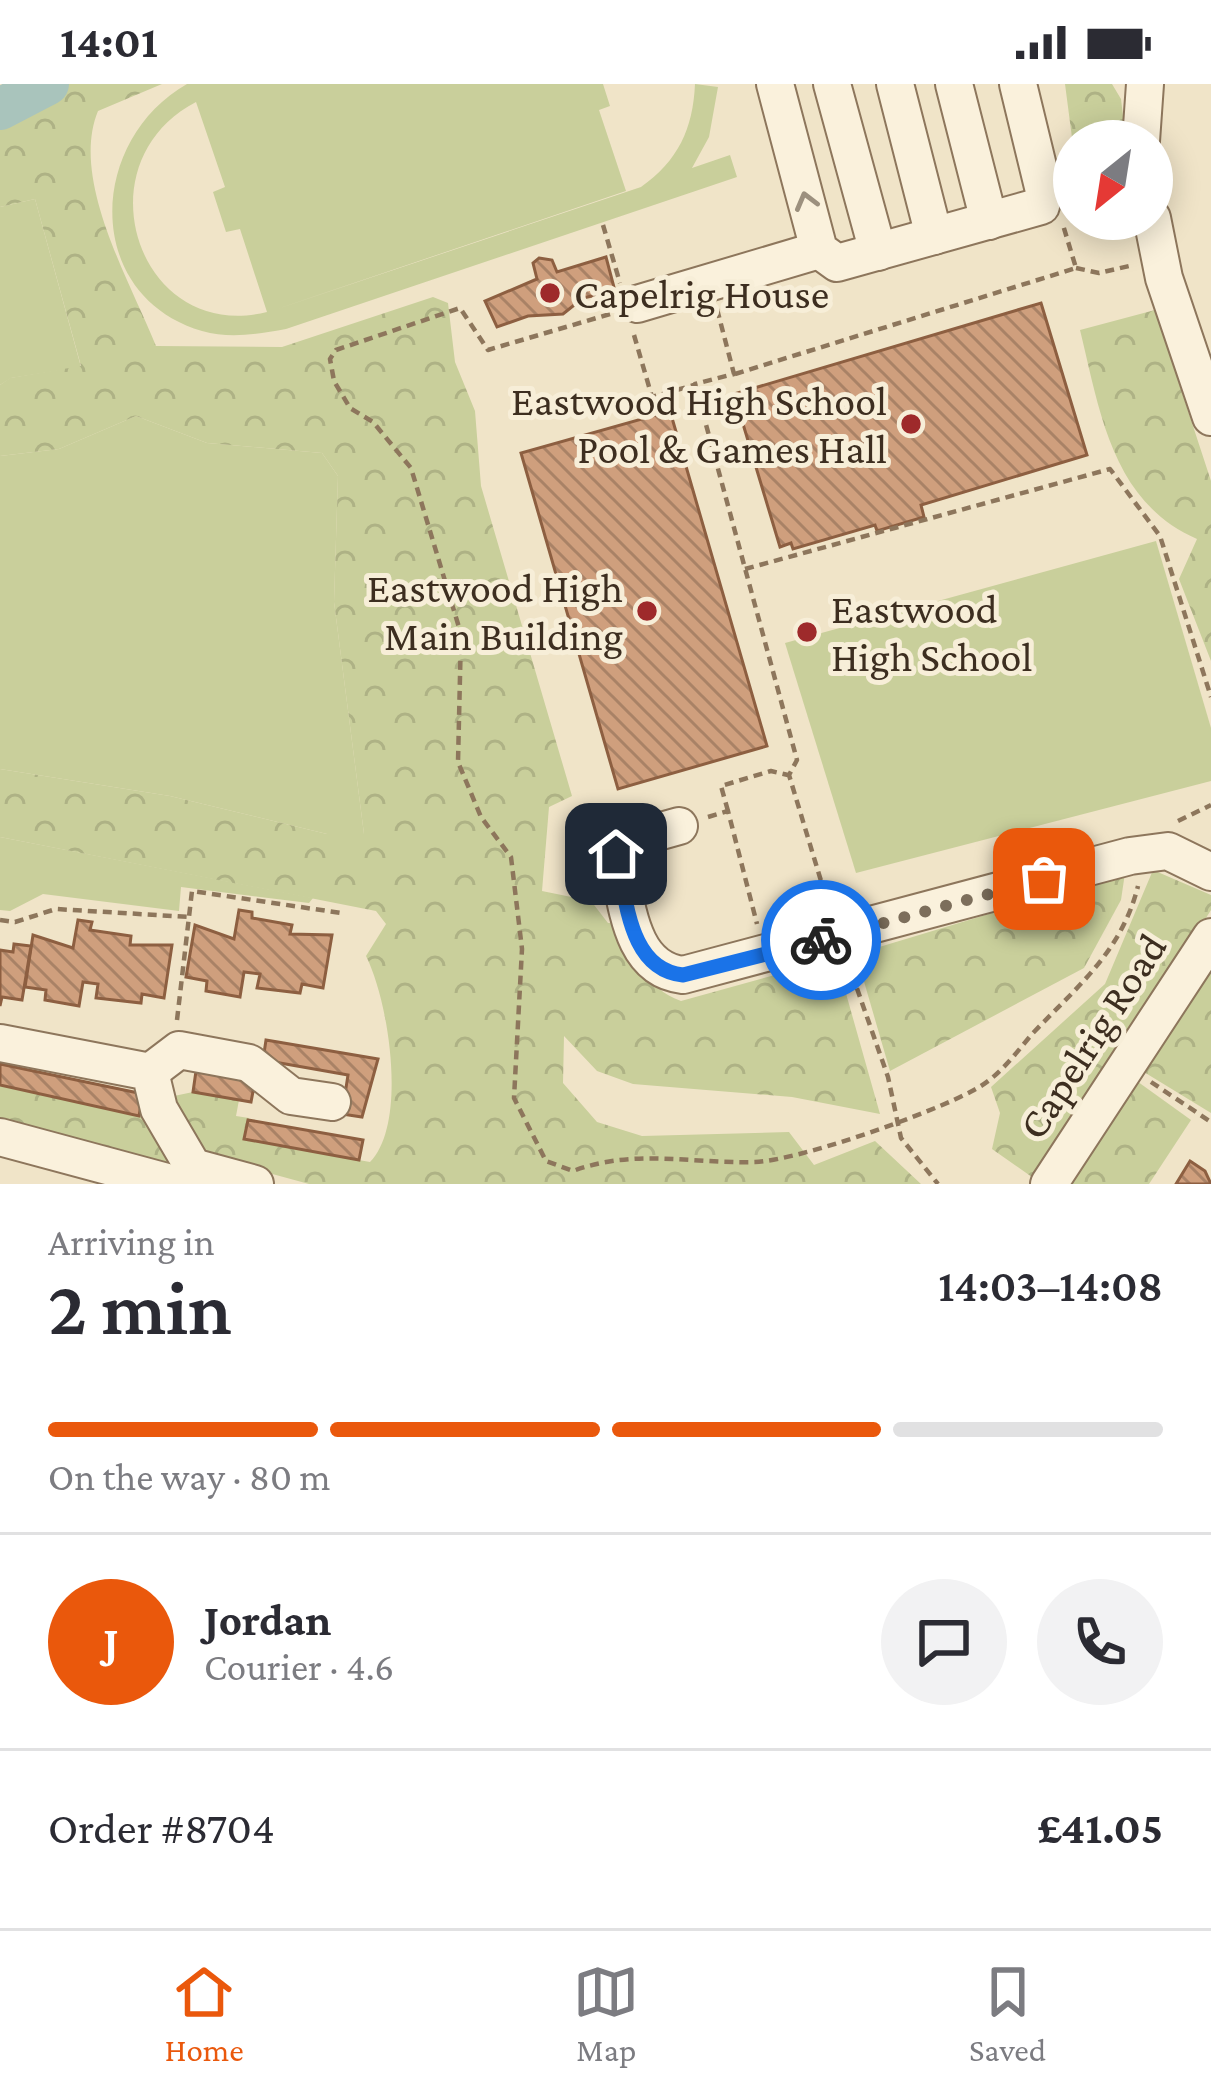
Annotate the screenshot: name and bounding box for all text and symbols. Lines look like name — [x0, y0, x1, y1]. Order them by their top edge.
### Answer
text: 14:01 — [60, 17, 158, 67]
north arrow — [1053, 120, 1173, 240]
map controls — [1053, 120, 1173, 240]
one-way arrow — [796, 192, 821, 212]
place label: Capelrig House — [574, 270, 829, 317]
marker: Capelrig House — [537, 280, 563, 306]
place label: Eastwood High School Pool & Games Hall — [511, 377, 887, 472]
marker: Eastwood High School Pool & Games Hall — [898, 411, 924, 437]
place label: Eastwood High Main Building — [367, 564, 623, 659]
place label: Eastwood High School — [831, 585, 1032, 680]
marker: Eastwood High Main Building — [634, 598, 660, 624]
marker: Eastwood High School — [794, 619, 820, 645]
pin — [565, 803, 667, 905]
icon: home — [583, 821, 649, 887]
pin — [993, 828, 1095, 930]
icon: bag — [1011, 846, 1077, 912]
courier — [761, 880, 881, 1000]
icon: bike — [788, 907, 854, 973]
street label: Capelrig Road — [1008, 925, 1176, 1147]
text: Arriving in — [48, 1220, 215, 1263]
text: 14:03–14:08 — [938, 1261, 1163, 1311]
text: 2 min — [48, 1264, 232, 1351]
text: On the way · 80 m — [48, 1455, 331, 1498]
button: chat — [881, 1579, 1007, 1705]
button: phone — [1037, 1579, 1163, 1705]
text: Jordan — [204, 1595, 331, 1645]
text: J — [103, 1617, 119, 1667]
text: Courier · 4.6 — [204, 1645, 394, 1688]
text: Order #8704 — [48, 1803, 275, 1853]
text: £41.05 — [1037, 1803, 1163, 1853]
tab: Home — [165, 1959, 244, 2068]
tab: Map — [573, 1959, 639, 2068]
tab: Saved — [969, 1959, 1046, 2068]

